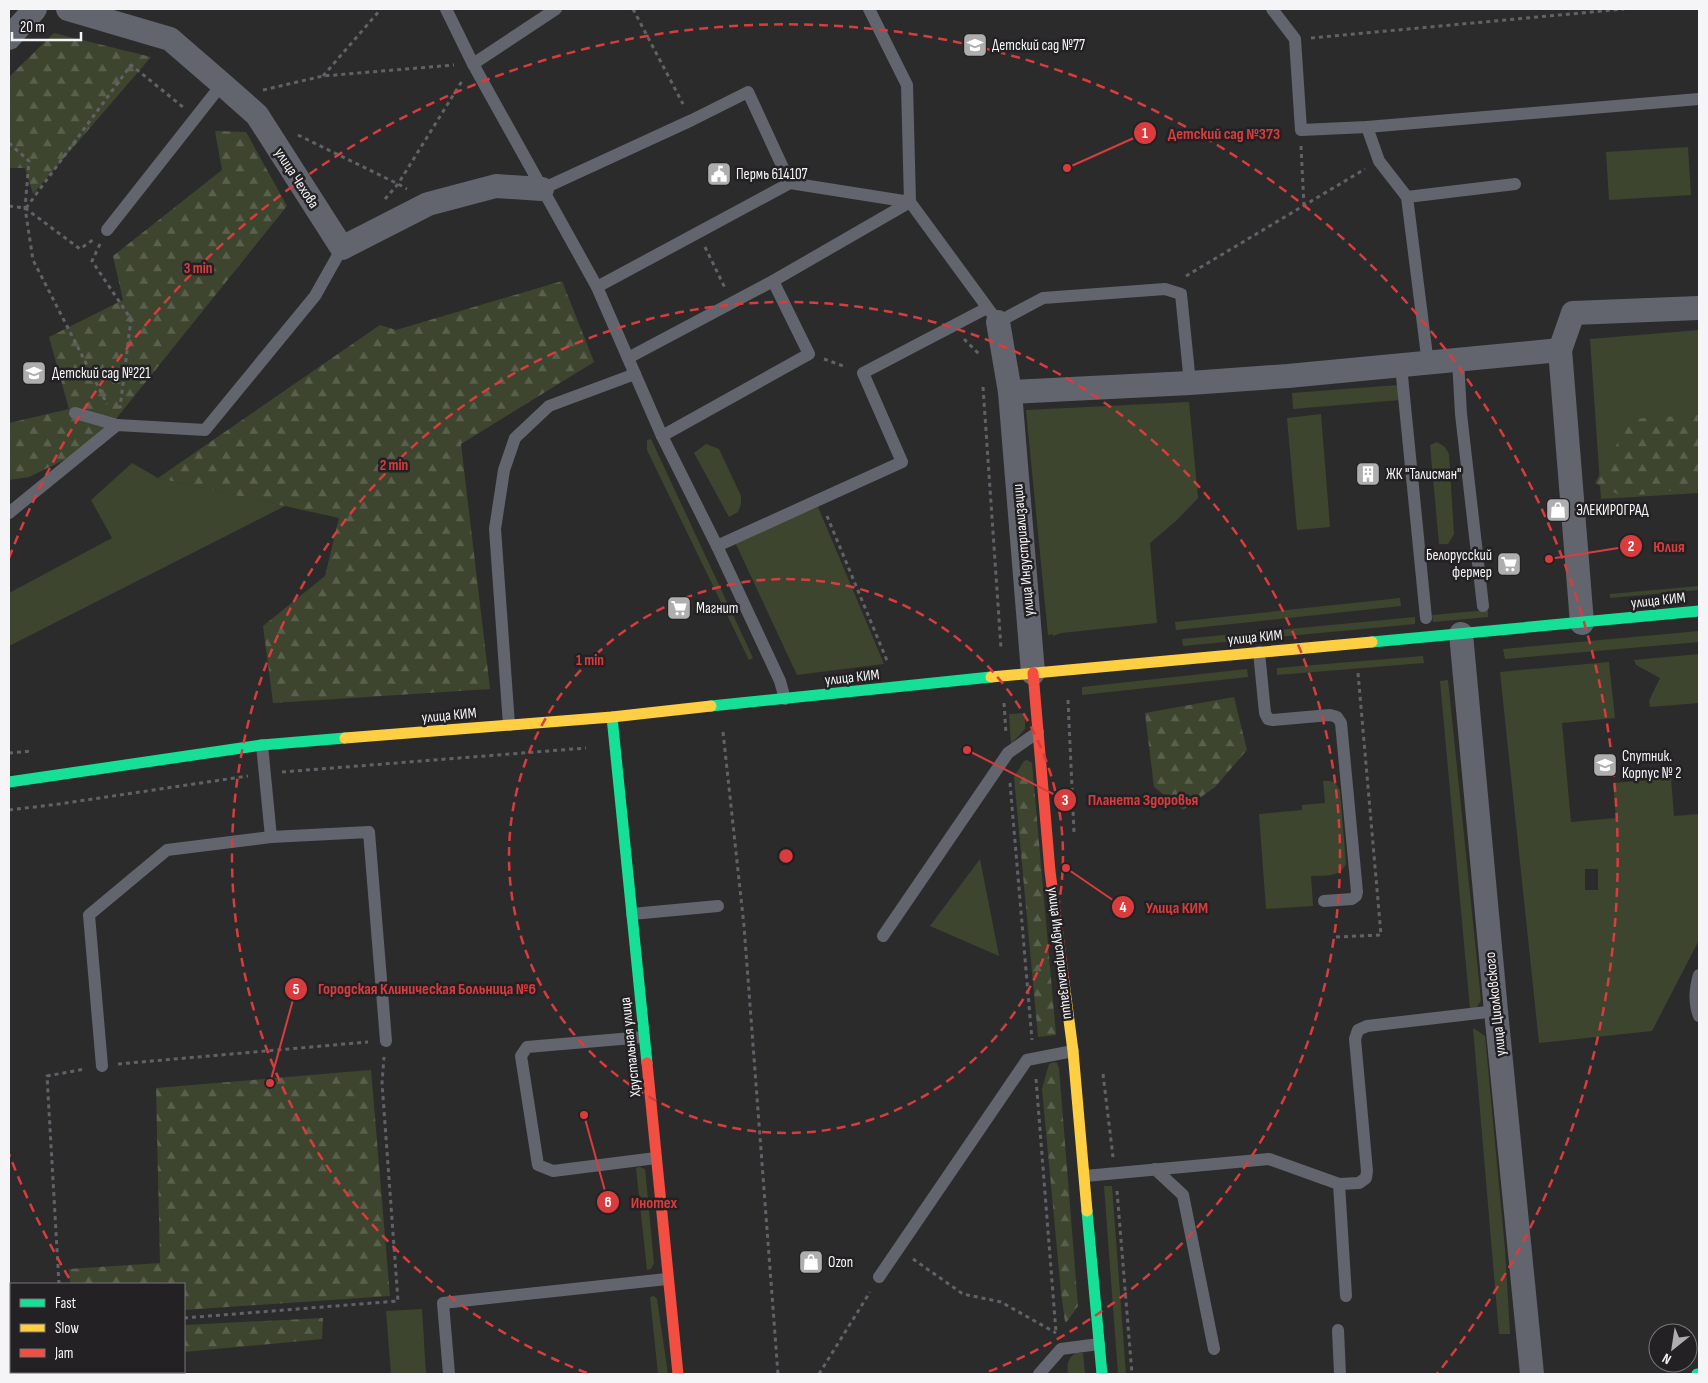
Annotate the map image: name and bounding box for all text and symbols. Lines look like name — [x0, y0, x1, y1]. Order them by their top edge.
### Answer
scale bar — [12, 10, 81, 42]
text: 20 m — [20, 18, 45, 37]
school or university icon: Детский сад №77 — [962, 32, 988, 58]
place label: Детский сад №77 — [992, 36, 1085, 55]
callout: Детский сад №373 — [1133, 118, 1290, 149]
text: 1 — [1142, 124, 1148, 143]
text: Детский сад №373 — [1168, 125, 1280, 144]
street label: улица Чехова — [270, 144, 323, 212]
public building icon: Пермь 614107 — [706, 161, 732, 187]
place label: Пермь 614107 — [736, 165, 808, 184]
text: 3 min — [184, 259, 212, 278]
school or university icon: Детский сад №221 — [21, 360, 47, 386]
place label: Детский сад №221 — [52, 364, 151, 383]
text: 2 min — [380, 456, 408, 475]
building icon: ЖК "Талисман" — [1355, 461, 1381, 487]
place label: ЖК "Талисман" — [1386, 465, 1461, 484]
street label: улица Индустриализации — [1008, 483, 1039, 617]
shop icon: ЭЛЕКИРОГРАД — [1545, 497, 1571, 523]
place label: ЭЛЕКИРОГРАД — [1576, 501, 1650, 520]
callout: Юлия — [1618, 531, 1695, 562]
text: 2 — [1628, 537, 1634, 556]
text: Юлия — [1653, 538, 1685, 557]
place label: Белорусский фермер — [1426, 546, 1492, 582]
supermarket icon: Белорусский фермер — [1496, 551, 1522, 577]
street label: улица КИМ — [1630, 588, 1686, 613]
supermarket icon: Магнит — [666, 595, 692, 621]
place label: Магнит — [696, 599, 738, 618]
street label: улица КИМ — [1227, 626, 1283, 649]
text: 1 min — [576, 651, 604, 670]
street label: улица КИМ — [824, 665, 880, 690]
street label: улица КИМ — [421, 704, 477, 727]
place label: Спутник. Корпус № 2 — [1622, 747, 1681, 783]
school or university icon: Спутник. Корпус № 2 — [1592, 752, 1618, 778]
callout: Планета Здоровья — [1052, 784, 1208, 815]
text: 3 — [1062, 791, 1069, 810]
text: Планета Здоровья — [1088, 791, 1198, 810]
centre of rings — [777, 847, 795, 865]
street label: улица Индустриализации — [1043, 886, 1078, 1020]
callout: Улица КИМ — [1111, 892, 1218, 923]
text: 4 — [1120, 898, 1127, 917]
text: Улица КИМ — [1146, 899, 1208, 918]
street label: улица Циолковского — [1481, 951, 1510, 1057]
callout: Городская Клиническая Больница №6 — [283, 973, 546, 1004]
text: 5 — [293, 980, 300, 999]
text: Городская Клиническая Больница №6 — [318, 980, 536, 999]
street label: Хрустальная улица — [616, 996, 645, 1099]
callout: Инотех — [595, 1187, 687, 1218]
text: 6 — [604, 1193, 612, 1212]
text: Инотех — [631, 1194, 678, 1213]
shop icon: Ozon — [798, 1249, 824, 1275]
place label: Ozon — [828, 1253, 853, 1272]
legend — [10, 1283, 185, 1373]
text: Fast — [55, 1294, 77, 1313]
text: Slow — [55, 1319, 79, 1338]
north arrow — [1648, 1323, 1698, 1373]
text: Jam — [54, 1344, 73, 1363]
text: N — [1659, 1350, 1674, 1368]

